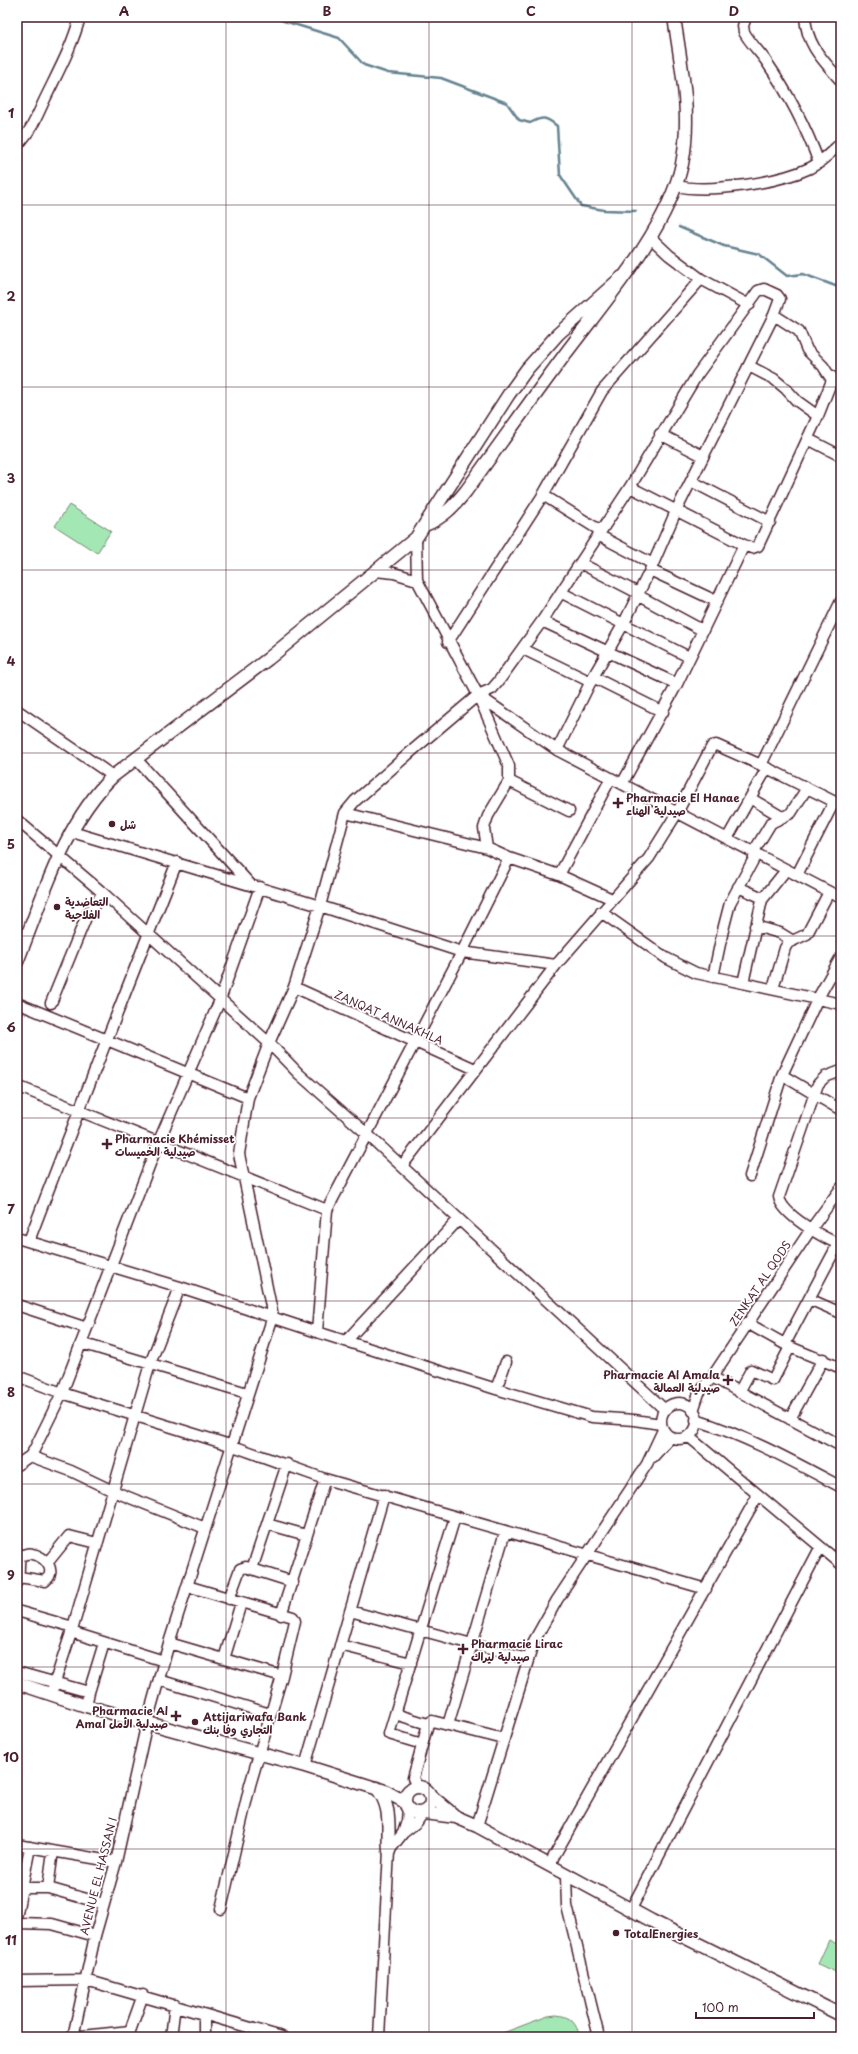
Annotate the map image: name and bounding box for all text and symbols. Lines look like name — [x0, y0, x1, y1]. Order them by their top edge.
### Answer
text: A — [119, 1, 129, 20]
text: B — [323, 1, 332, 20]
text: C — [526, 1, 536, 20]
text: D — [729, 1, 739, 20]
text: 1 — [8, 103, 14, 122]
text: 2 — [6, 286, 16, 305]
text: 3 — [7, 468, 16, 487]
text: 4 — [7, 651, 16, 670]
place label: Pharmacie El Hanae صيدلية الهناء — [626, 789, 740, 819]
marker: Pharmacie El Hanae صيدلية الهناء — [613, 798, 623, 808]
place label: شل — [120, 816, 136, 833]
marker: شل — [107, 819, 117, 829]
text: 5 — [7, 834, 15, 853]
place label: التعاضدية الفلاحية — [65, 893, 108, 923]
marker: التعاضدية الفلاحية — [52, 902, 62, 912]
street label: ZANQAT ANNAKHLA — [332, 985, 446, 1049]
text: 6 — [6, 1017, 16, 1036]
place label: Pharmacie Khémisset صيدلية الخميسات — [115, 1130, 235, 1160]
marker: Pharmacie Khémisset صيدلية الخميسات — [102, 1139, 112, 1149]
text: 7 — [7, 1199, 15, 1218]
street label: ZENKAT AL QODS — [725, 1237, 795, 1329]
place label: Pharmacie Al Amala صيدلية العمالة — [603, 1366, 720, 1396]
marker: Pharmacie Al Amala صيدلية العمالة — [723, 1375, 733, 1385]
text: 8 — [7, 1382, 15, 1401]
text: 9 — [7, 1565, 15, 1584]
place label: Pharmacie Lirac صيدلية ليراك — [471, 1635, 563, 1665]
marker: Pharmacie Lirac صيدلية ليراك — [458, 1644, 468, 1654]
place label: Pharmacie Al Amal صيدلية الأمل — [76, 1702, 168, 1732]
place label: Attijariwafa Bank التجاري وفا بنك — [202, 1708, 307, 1739]
marker: Pharmacie Al Amal صيدلية الأمل — [171, 1711, 181, 1721]
marker: Attijariwafa Bank التجاري وفا بنك — [190, 1717, 200, 1727]
text: 10 — [3, 1747, 19, 1766]
street label: AVENUE EL HASSAN I — [75, 1815, 121, 1937]
place label: TotalEnergies — [624, 1925, 698, 1942]
marker: TotalEnergies — [611, 1928, 621, 1938]
text: 11 — [5, 1930, 17, 1949]
scale bar — [696, 1994, 814, 2020]
text: 100 m — [702, 1998, 739, 2016]

